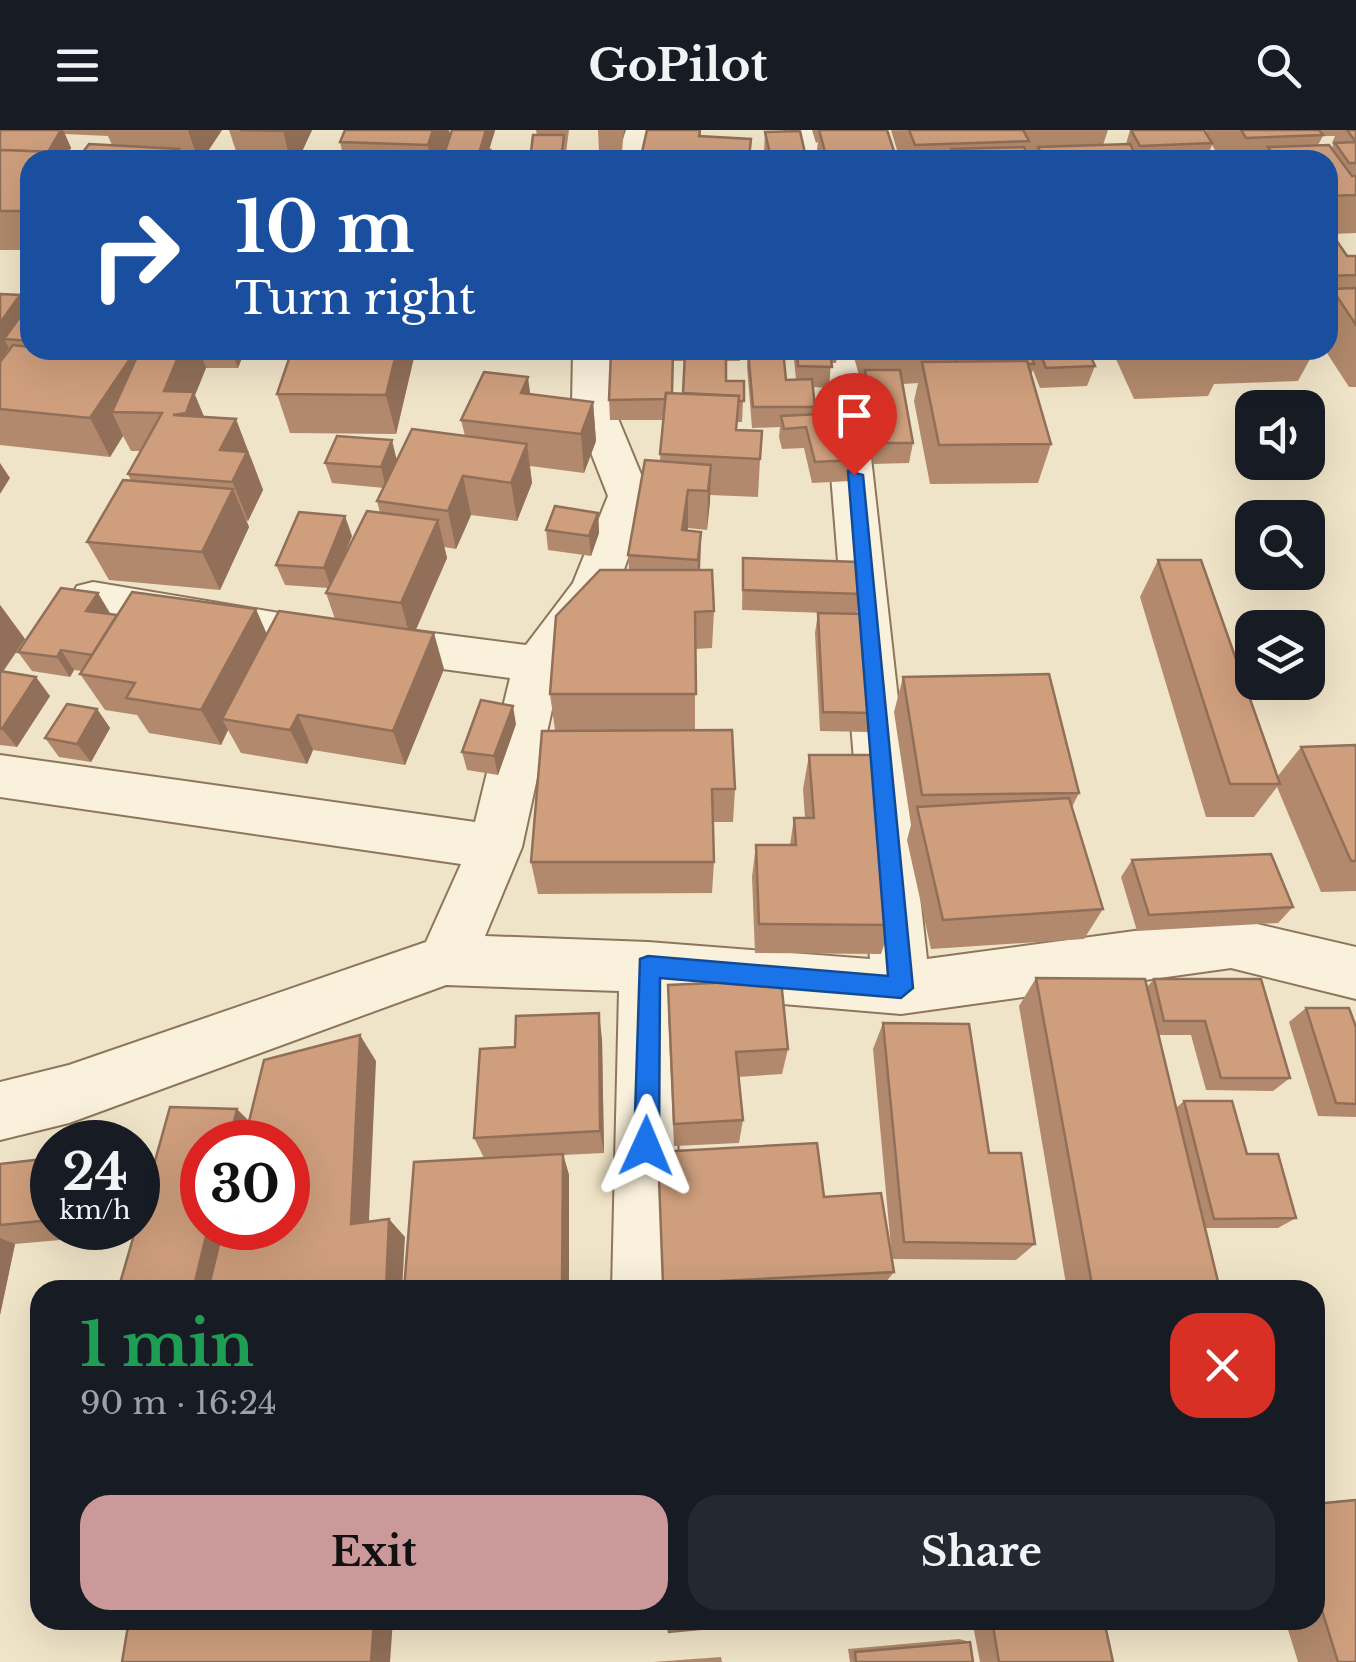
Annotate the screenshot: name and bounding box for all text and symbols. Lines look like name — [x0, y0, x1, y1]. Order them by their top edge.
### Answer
text: GoPilot — [588, 37, 768, 93]
icon: menu — [50, 38, 105, 93]
icon: search — [1251, 38, 1306, 93]
text: 10 m — [235, 184, 414, 271]
icon: right — [70, 190, 200, 320]
text: Turn right — [235, 270, 476, 326]
pin — [812, 373, 897, 476]
icon: arrive — [827, 388, 882, 443]
map controls — [1235, 390, 1325, 700]
button: sound — [1235, 390, 1325, 480]
button: search — [1235, 500, 1325, 590]
button: layers — [1235, 610, 1325, 700]
position arrow — [594, 1094, 698, 1198]
speed limit sign: 30 — [180, 1120, 310, 1250]
text: 24 — [62, 1141, 128, 1204]
text: km/h — [60, 1195, 130, 1226]
text: 1 min — [80, 1308, 254, 1382]
button: close — [1170, 1313, 1275, 1418]
text: 90 m · 16:24 — [80, 1383, 277, 1423]
button: Exit — [80, 1495, 668, 1610]
button: Share — [688, 1495, 1275, 1610]

